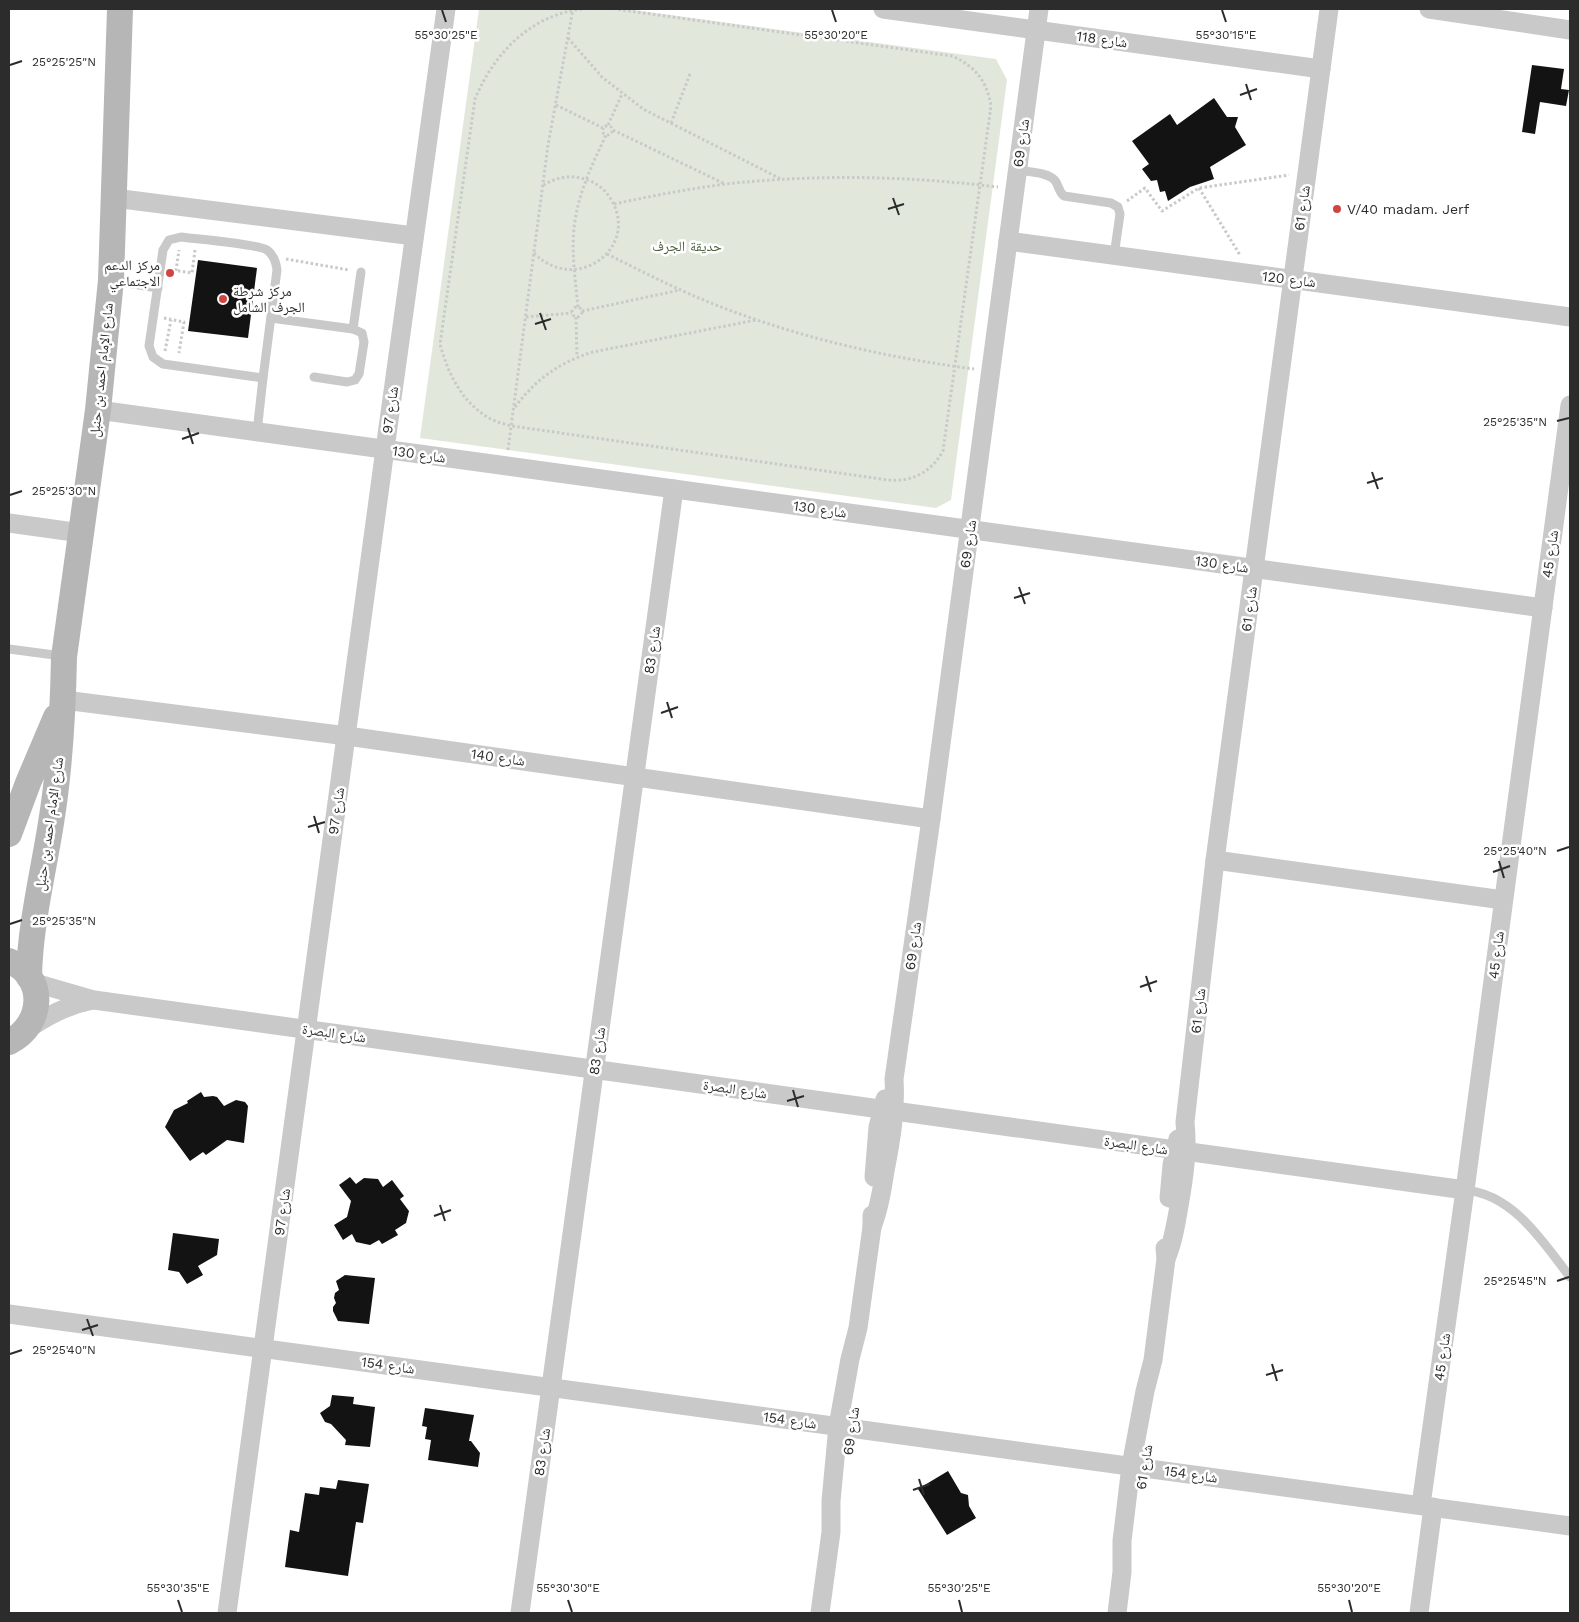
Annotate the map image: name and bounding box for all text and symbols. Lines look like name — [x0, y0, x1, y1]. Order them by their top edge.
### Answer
text: 55°30'25"E — [414, 28, 478, 42]
text: 55°30'20"E — [804, 28, 868, 42]
street label: شارع 118 — [1075, 28, 1128, 52]
text: 55°30'15"E — [1196, 28, 1257, 42]
text: 25°25'25"N — [32, 55, 96, 69]
street label: شارع 69 — [1010, 118, 1034, 168]
street label: شارع 61 — [1291, 184, 1315, 232]
place label: V/40 madam. Jerf — [1347, 201, 1470, 217]
marker: V/40 madam. Jerf — [1331, 203, 1343, 215]
park label: حديقة الجرف — [652, 238, 722, 255]
place label: مركز الدعم الاجتماعي — [104, 257, 160, 293]
marker: مركز الدعم الاجتماعي — [164, 267, 176, 279]
street label: شارع 120 — [1261, 268, 1317, 292]
place label: مركز شرطة الجرف الشامل — [233, 283, 305, 316]
marker: مركز شرطة الجرف الشامل — [217, 293, 229, 305]
street label: شارع الإمام احمد بن حنبل — [86, 302, 118, 438]
street label: شارع 97 — [379, 385, 403, 435]
text: 25°25'35"N — [1483, 415, 1547, 429]
street label: شارع 130 — [391, 442, 447, 468]
text: 25°25'30"N — [32, 484, 96, 498]
street label: شارع 130 — [792, 497, 848, 523]
street label: شارع 69 — [957, 519, 981, 569]
street label: شارع 45 — [1539, 529, 1563, 579]
street label: شارع 130 — [1194, 552, 1250, 578]
street label: شارع 61 — [1238, 585, 1262, 633]
street label: شارع 83 — [641, 625, 665, 675]
street label: شارع 140 — [470, 745, 526, 771]
street label: شارع الإمام احمد بن حنبل — [32, 756, 68, 892]
street label: شارع 97 — [325, 786, 349, 836]
text: 25°25'40"N — [1483, 844, 1547, 858]
text: 25°25'35"N — [32, 914, 96, 928]
street label: شارع 69 — [902, 921, 926, 971]
street label: شارع 45 — [1485, 930, 1509, 980]
street label: شارع 61 — [1188, 988, 1210, 1035]
street label: شارع البصرة — [301, 1021, 367, 1047]
street label: شارع 83 — [586, 1026, 610, 1076]
street label: شارع البصرة — [702, 1077, 768, 1103]
street label: شارع البصرة — [1103, 1133, 1169, 1159]
street label: شارع 97 — [271, 1187, 295, 1237]
text: 25°25'45"N — [1483, 1274, 1547, 1288]
street label: شارع 45 — [1431, 1332, 1455, 1382]
text: 25°25'40"N — [32, 1343, 96, 1357]
street label: شارع 154 — [360, 1353, 416, 1379]
street label: شارع 69 — [840, 1406, 864, 1456]
street label: شارع 154 — [762, 1408, 818, 1434]
street label: شارع 83 — [531, 1427, 555, 1477]
street label: شارع 61 — [1133, 1443, 1157, 1491]
street label: شارع 154 — [1163, 1462, 1219, 1488]
text: 55°30'35"E — [146, 1581, 210, 1595]
text: 55°30'30"E — [536, 1581, 600, 1595]
text: 55°30'25"E — [927, 1581, 991, 1595]
text: 55°30'20"E — [1317, 1581, 1381, 1595]

